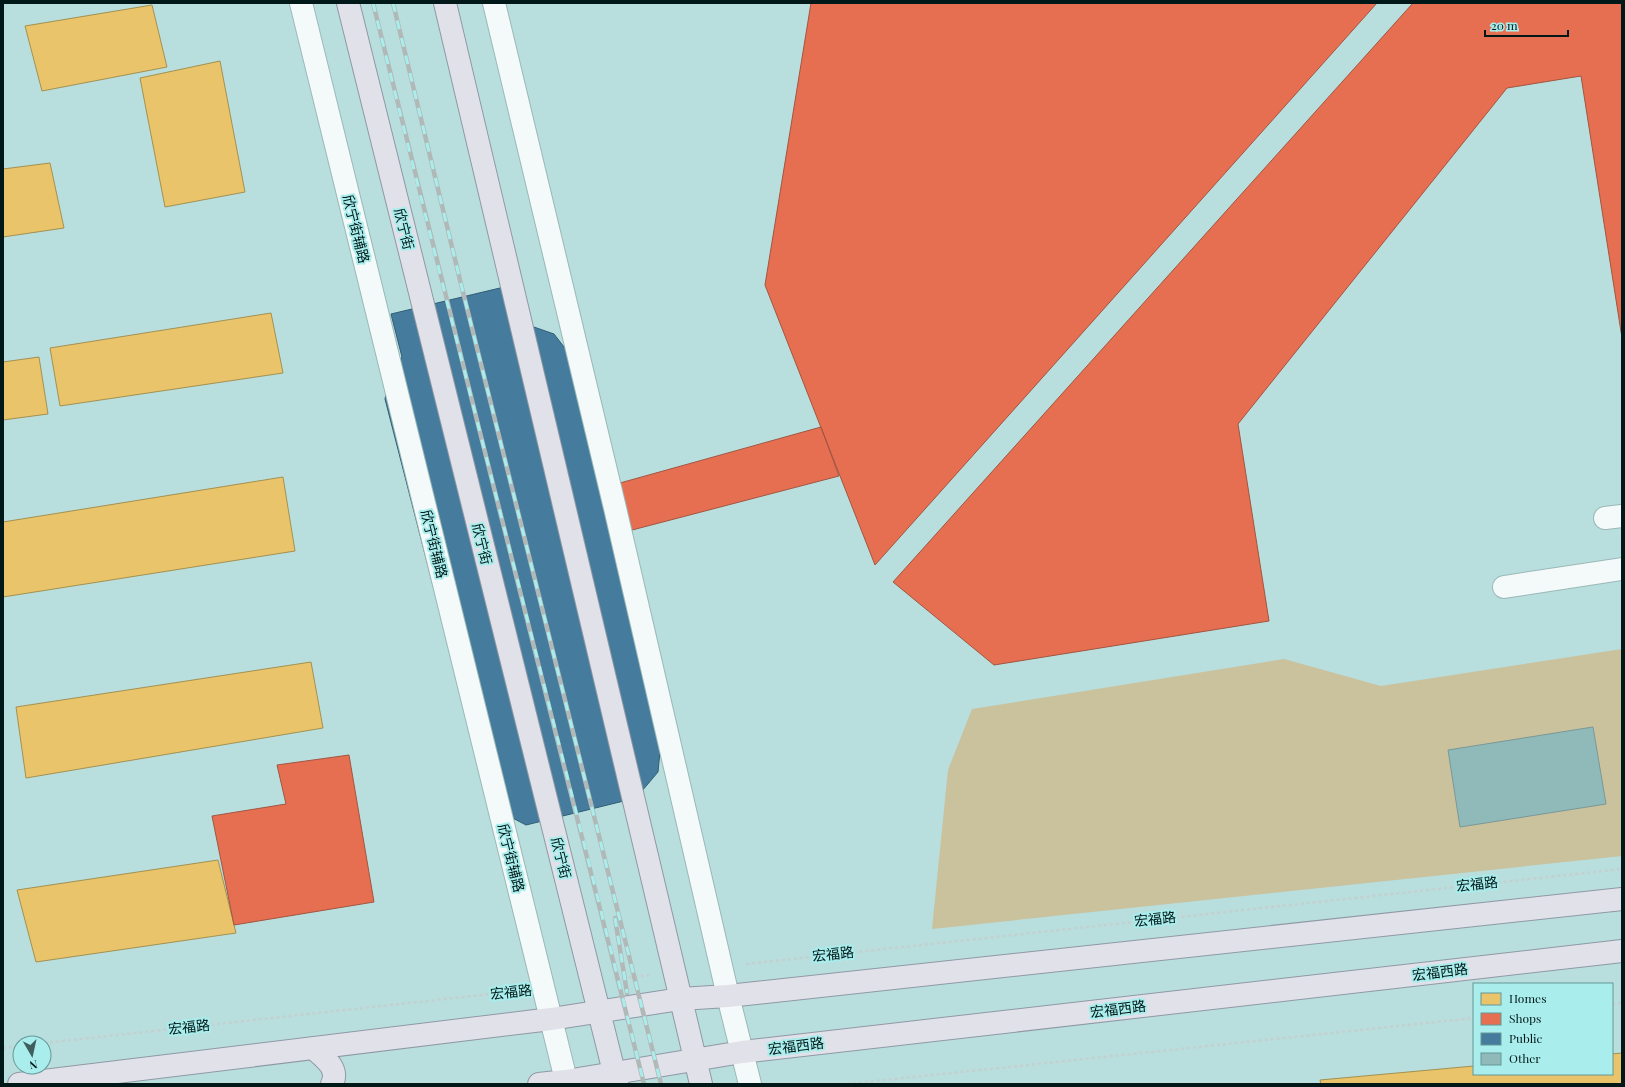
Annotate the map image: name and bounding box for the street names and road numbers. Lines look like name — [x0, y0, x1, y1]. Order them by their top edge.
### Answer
street label: 欣宁街辅路 — [339, 193, 374, 265]
street label: 欣宁街 — [390, 206, 419, 252]
street label: 欣宁街辅路 — [417, 508, 452, 580]
street label: 欣宁街 — [468, 521, 497, 567]
street label: 欣宁街辅路 — [494, 822, 529, 894]
street label: 欣宁街 — [547, 835, 576, 881]
street label: 宏福路 — [1455, 872, 1499, 895]
street label: 宏福路 — [1133, 907, 1177, 930]
street label: 宏福路 — [811, 942, 855, 965]
street label: 宏福西路 — [1411, 959, 1469, 984]
street label: 宏福路 — [489, 980, 533, 1003]
street label: 宏福西路 — [1089, 996, 1147, 1021]
street label: 宏福路 — [167, 1015, 211, 1038]
street label: 宏福西路 — [767, 1033, 825, 1058]

